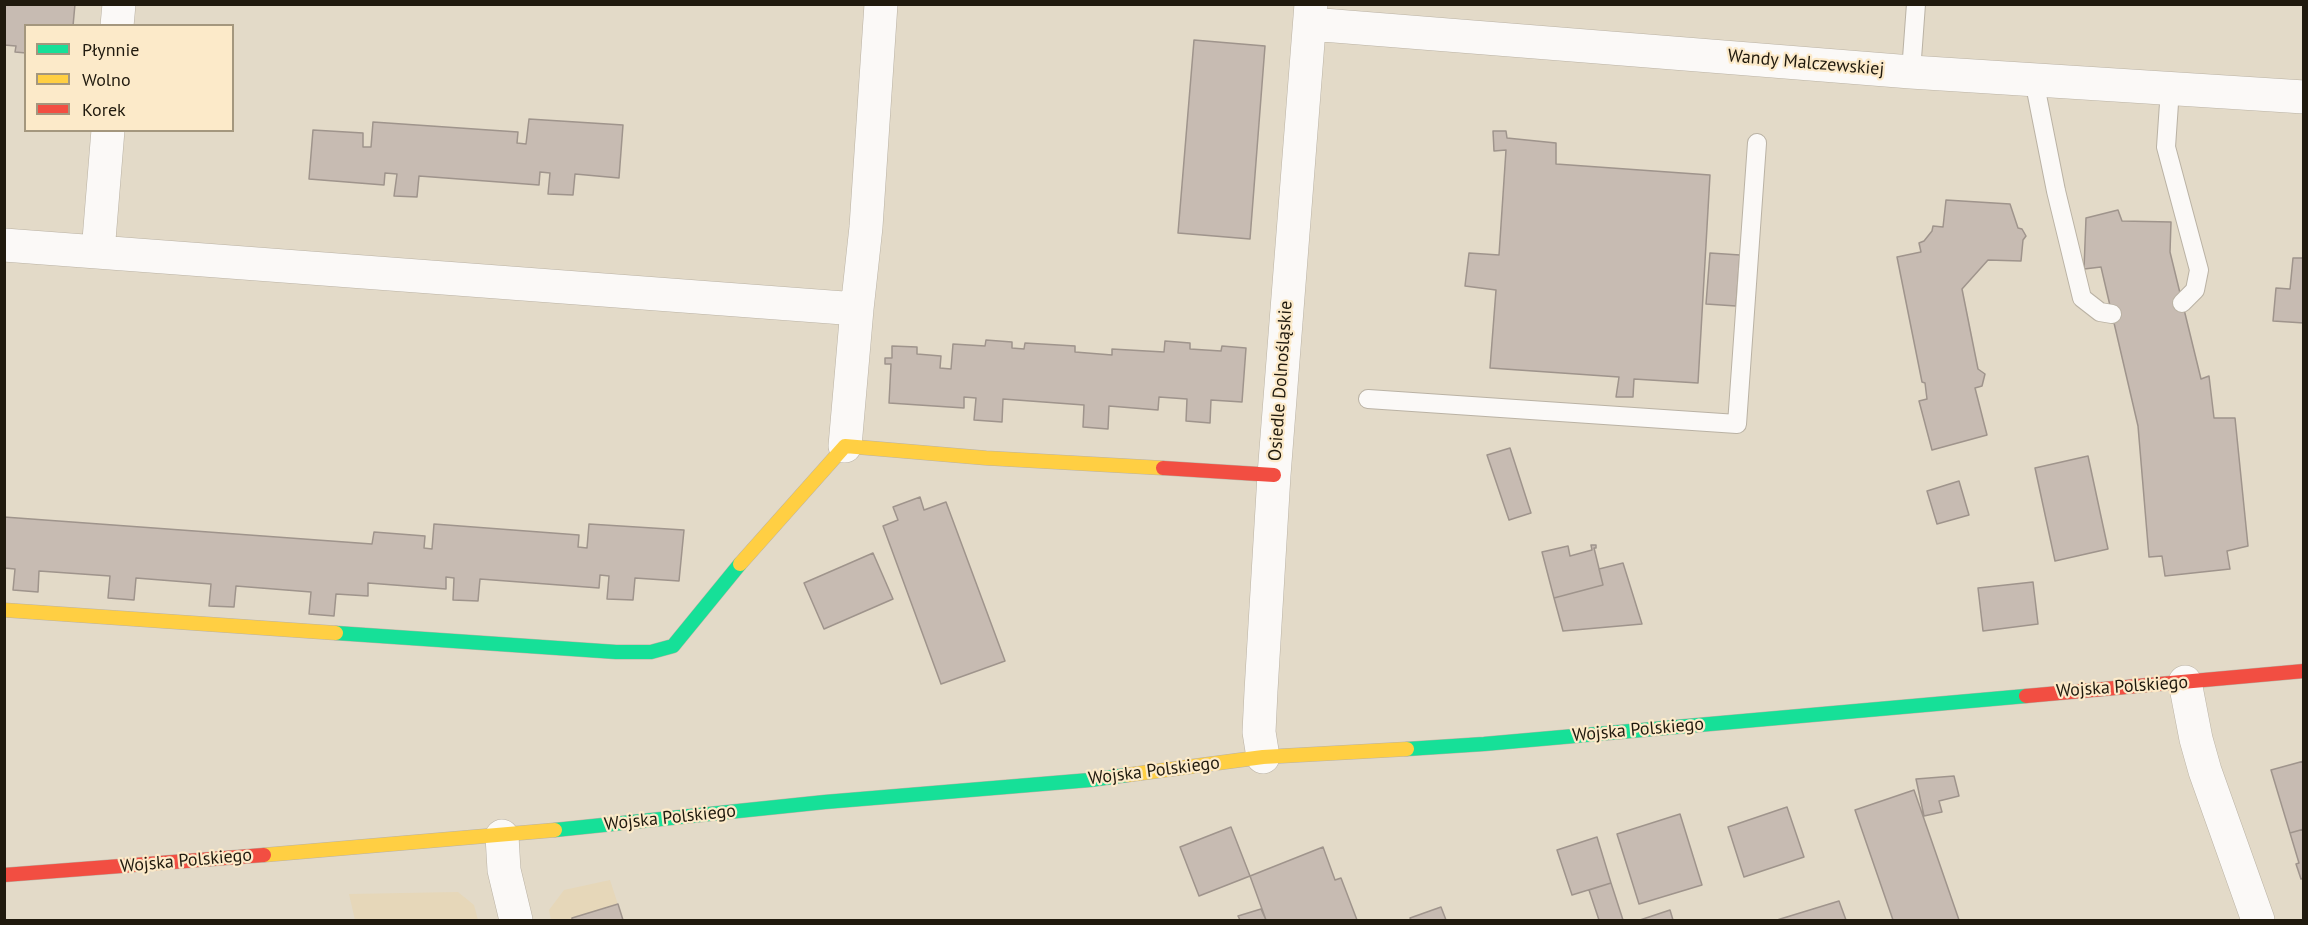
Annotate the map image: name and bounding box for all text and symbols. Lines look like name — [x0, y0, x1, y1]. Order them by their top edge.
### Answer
legend — [24, 24, 234, 132]
text: Płynnie — [82, 38, 139, 61]
street label: Wandy Malczewskiej — [1727, 45, 1885, 81]
text: Wolno — [82, 68, 131, 91]
text: Korek — [82, 98, 126, 121]
street label: Osiedle Dolnośląskie — [1265, 300, 1297, 462]
street label: Wojska Polskiego — [2055, 672, 2189, 702]
street label: Wojska Polskiego — [1571, 713, 1705, 747]
street label: Wojska Polskiego — [1087, 752, 1221, 790]
street label: Wojska Polskiego — [603, 800, 737, 836]
street label: Wojska Polskiego — [119, 844, 253, 878]

